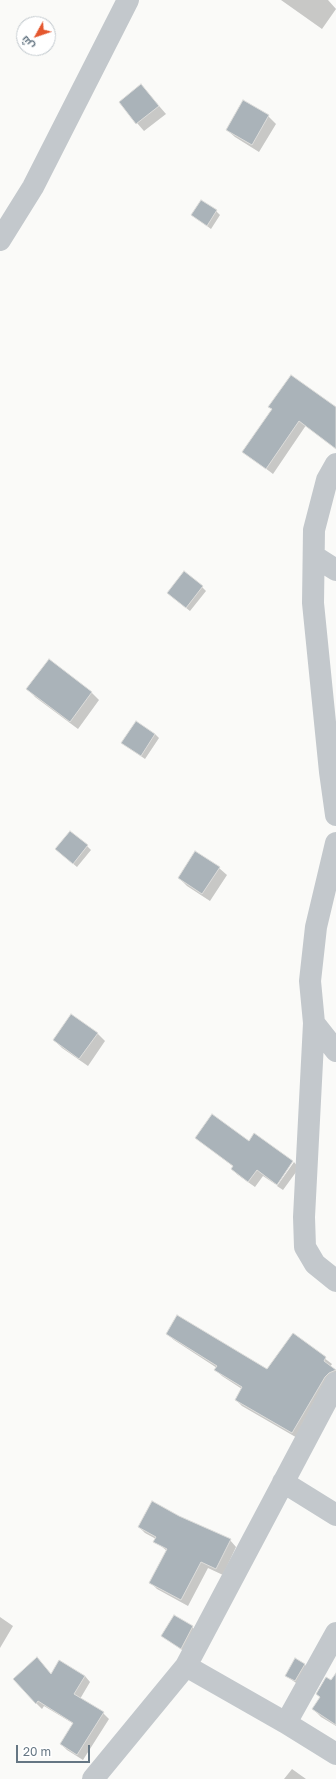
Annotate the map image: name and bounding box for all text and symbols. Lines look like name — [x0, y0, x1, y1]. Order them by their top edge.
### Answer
north arrow — [16, 16, 56, 56]
text: ش — [18, 34, 37, 53]
scale bar — [18, 1737, 92, 1763]
text: 20 m — [23, 1744, 51, 1759]

